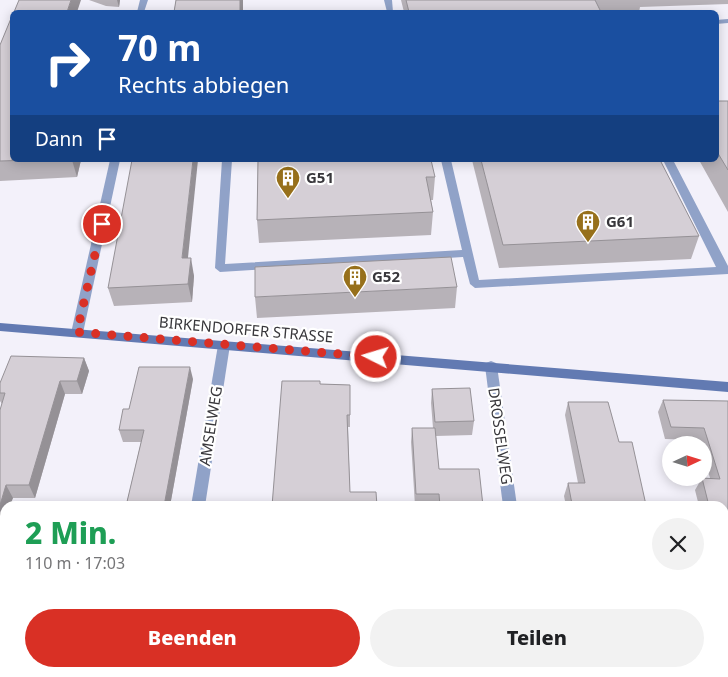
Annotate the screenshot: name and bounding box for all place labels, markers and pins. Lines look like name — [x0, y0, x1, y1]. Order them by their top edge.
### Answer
building icon: G51 — [275, 165, 301, 199]
place label: G51 — [306, 167, 334, 187]
pin — [81, 203, 123, 245]
building icon: G61 — [575, 209, 601, 243]
place label: G61 — [606, 211, 634, 231]
building icon: G52 — [342, 264, 368, 298]
place label: G52 — [372, 266, 400, 286]

